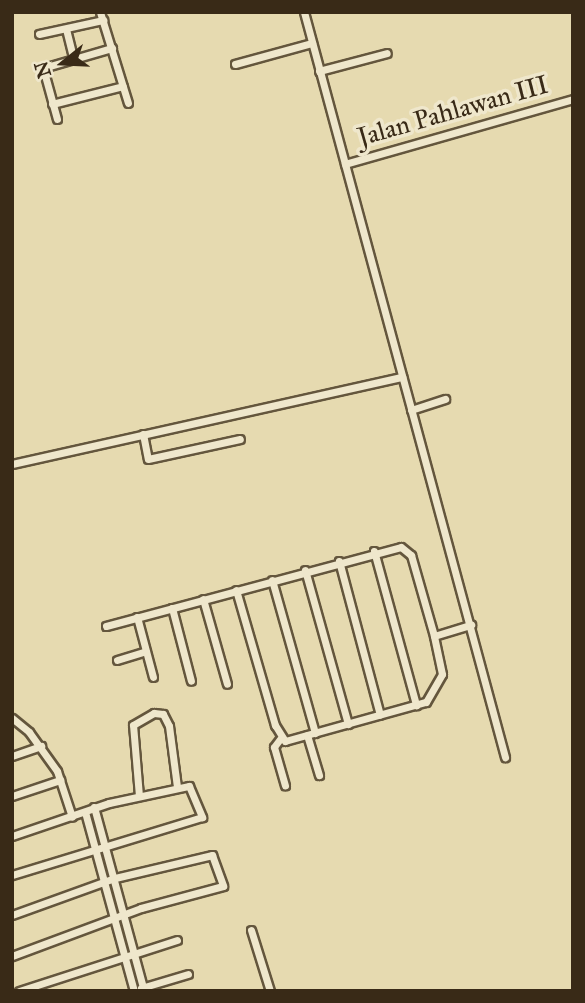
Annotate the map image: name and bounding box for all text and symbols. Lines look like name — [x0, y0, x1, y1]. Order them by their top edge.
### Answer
north arrow — [28, 28, 98, 98]
text: N — [29, 58, 56, 81]
street label: Jalan Pahlawan III — [354, 69, 552, 153]

